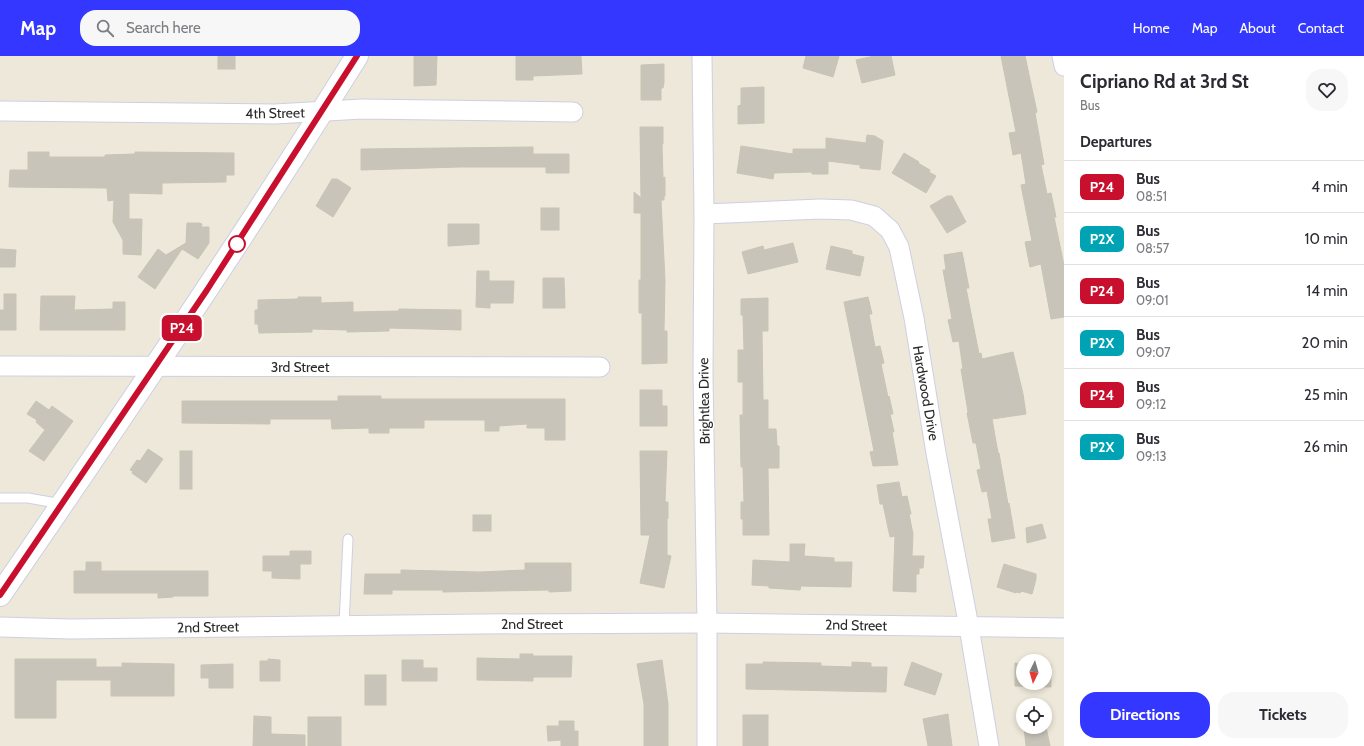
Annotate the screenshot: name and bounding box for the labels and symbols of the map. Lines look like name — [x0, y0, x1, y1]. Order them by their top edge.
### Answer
street label: 4th Street — [245, 103, 305, 123]
unlabelled marker — [228, 235, 246, 253]
line badge: P24 — [159, 315, 205, 341]
street label: Hardwood Drive — [909, 344, 943, 442]
street label: 3rd Street — [271, 358, 330, 376]
street label: Brightlea Drive — [694, 358, 714, 444]
street label: 2nd Street — [501, 615, 563, 633]
street label: 2nd Street — [825, 615, 887, 635]
street label: 2nd Street — [177, 617, 239, 637]
north arrow — [1016, 654, 1052, 690]

